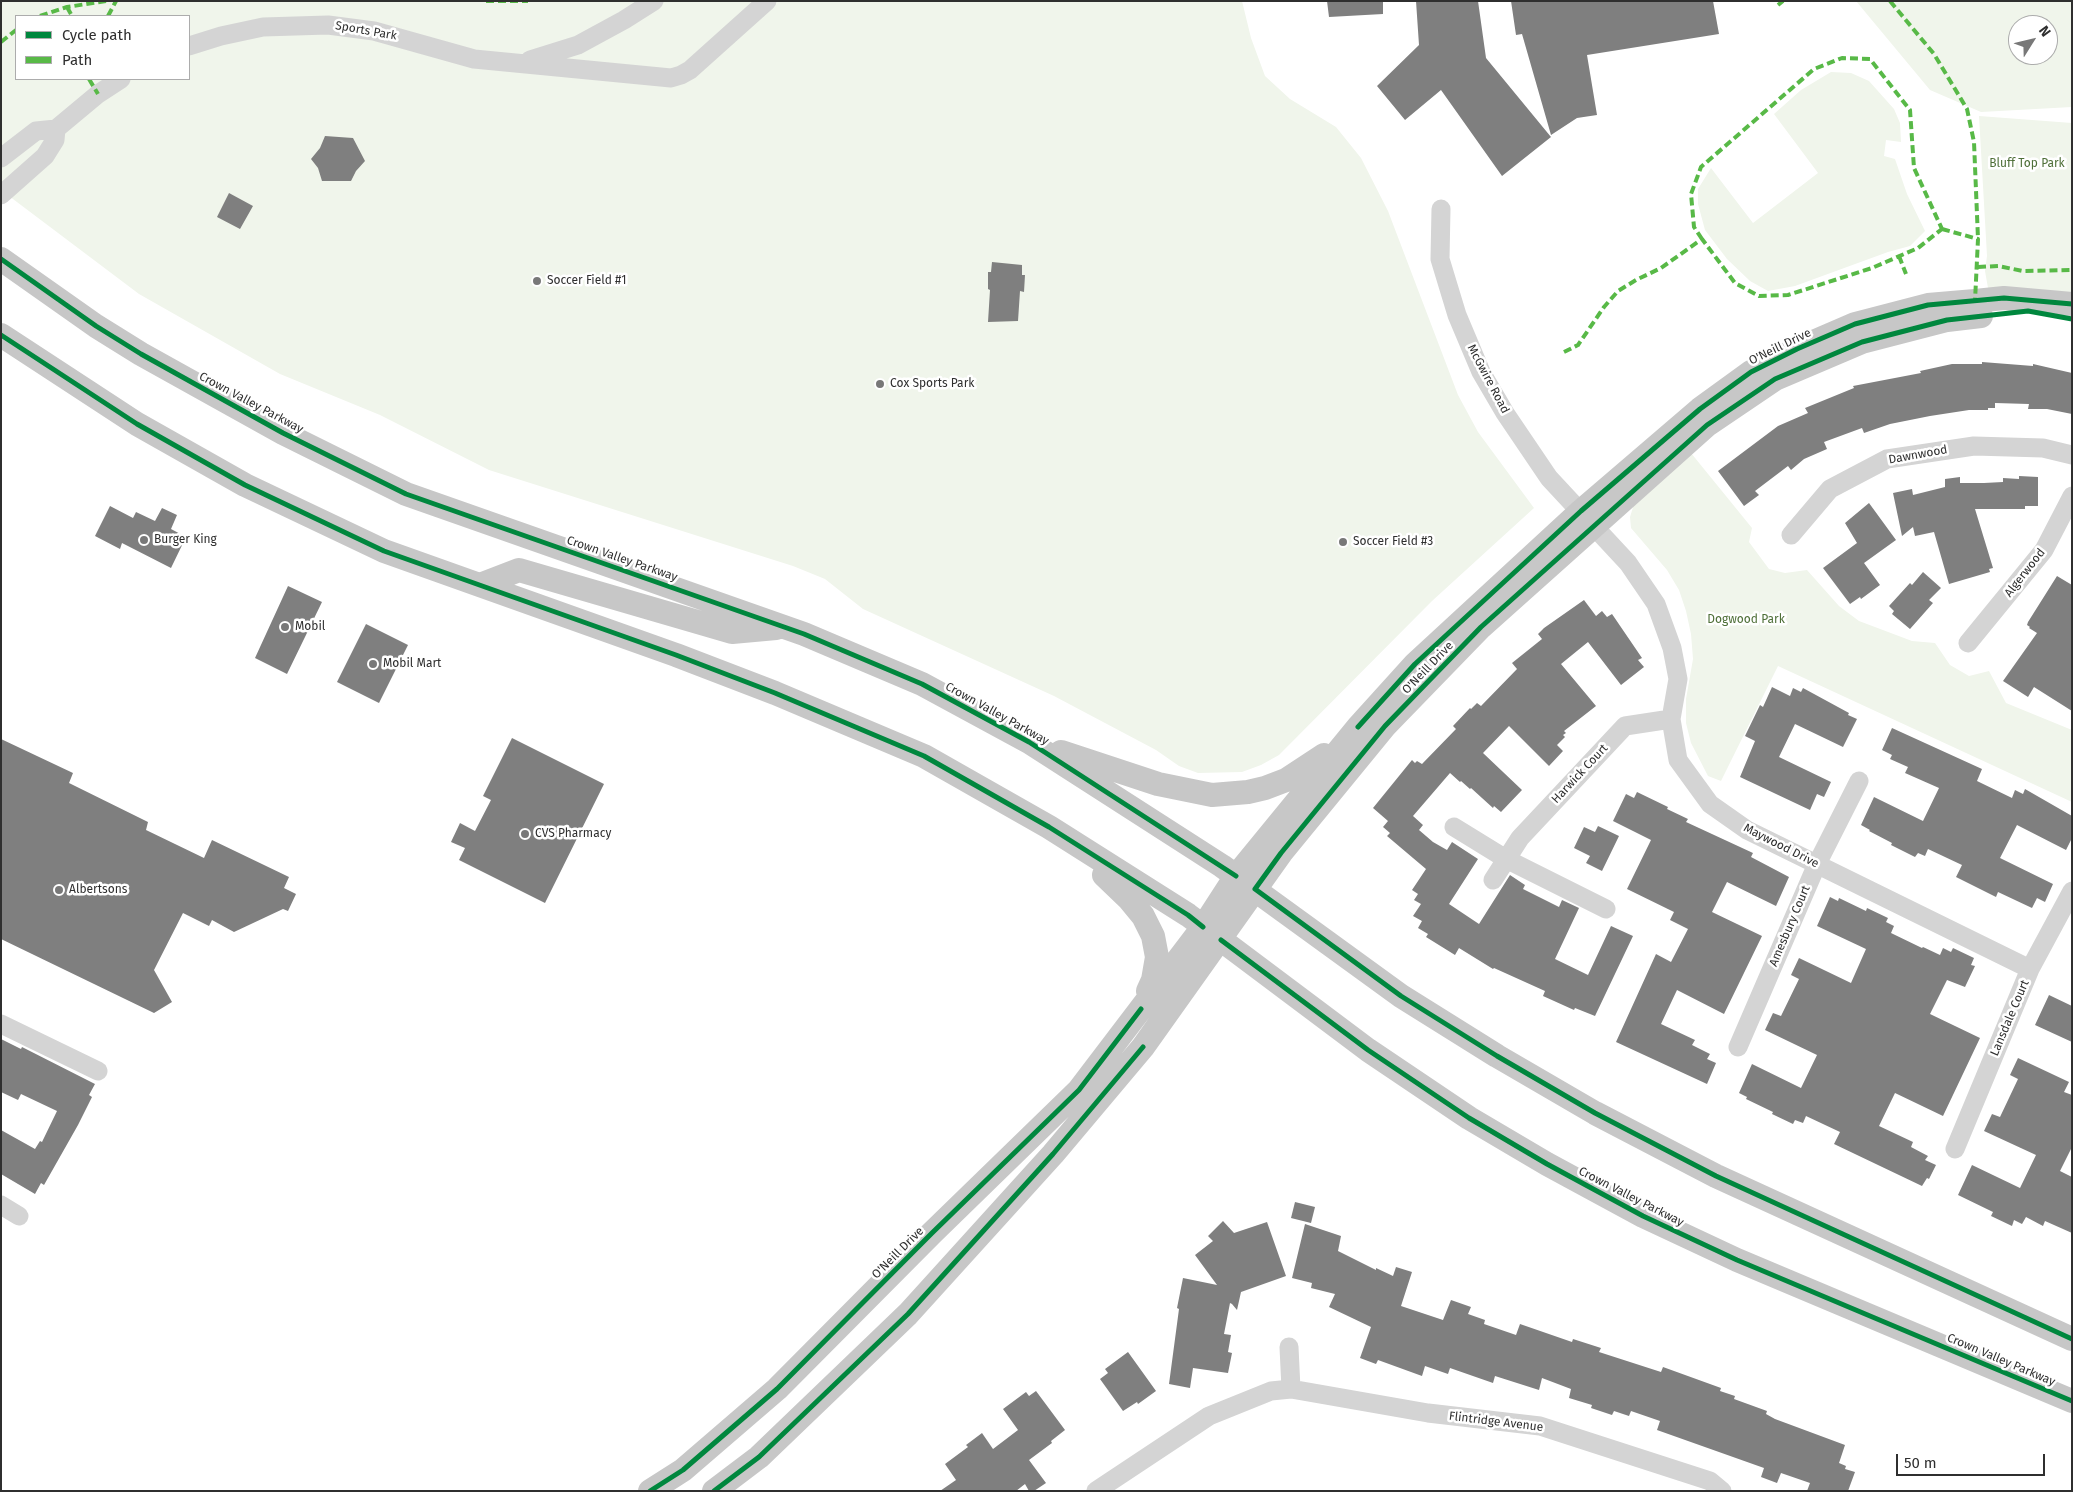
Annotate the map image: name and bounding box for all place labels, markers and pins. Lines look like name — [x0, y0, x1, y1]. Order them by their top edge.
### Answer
place label: Soccer Field #1 — [547, 274, 627, 288]
marker: Soccer Field #1 — [531, 275, 543, 287]
place label: Cox Sports Park — [890, 377, 974, 391]
marker: Cox Sports Park — [874, 378, 886, 390]
place label: Burger King — [154, 533, 217, 547]
marker: Burger King — [138, 534, 150, 546]
place label: Soccer Field #3 — [1353, 535, 1433, 549]
marker: Soccer Field #3 — [1337, 536, 1349, 548]
place label: Mobil — [295, 620, 325, 634]
marker: Mobil — [279, 621, 291, 633]
place label: Mobil Mart — [383, 657, 441, 671]
marker: Mobil Mart — [367, 658, 379, 670]
place label: CVS Pharmacy — [535, 827, 611, 841]
marker: CVS Pharmacy — [519, 828, 531, 840]
place label: Albertsons — [69, 883, 127, 897]
marker: Albertsons — [53, 884, 65, 896]

